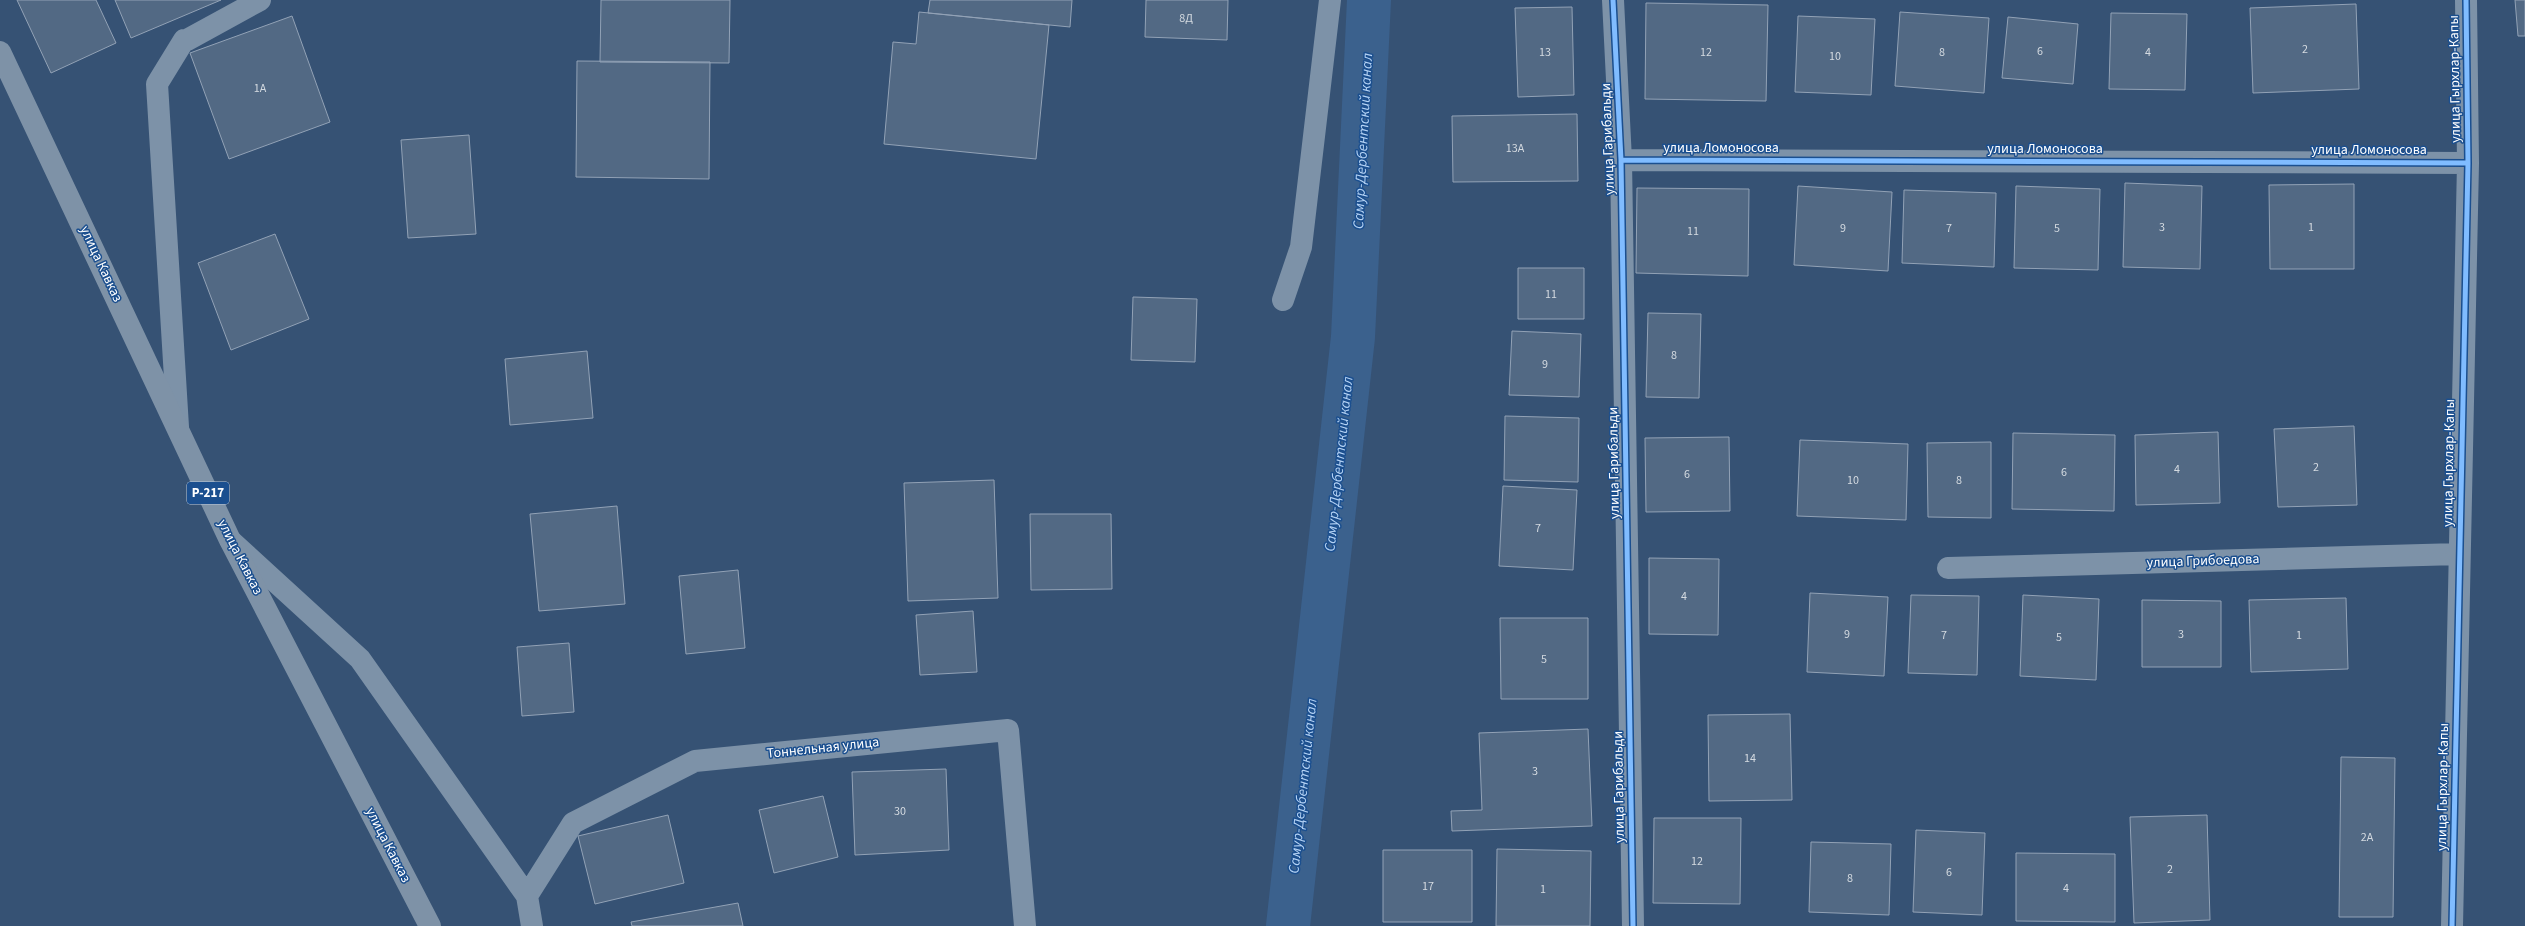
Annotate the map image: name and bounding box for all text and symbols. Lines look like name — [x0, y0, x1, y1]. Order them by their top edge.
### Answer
house number: 8Д — [1179, 10, 1193, 27]
street label: улица Гырхлар-Капы — [2444, 15, 2466, 143]
house number: 2 — [2302, 41, 2308, 58]
house number: 6 — [2037, 43, 2043, 60]
house number: 13 — [1539, 44, 1551, 61]
house number: 12 — [1700, 44, 1712, 61]
house number: 8 — [1939, 44, 1945, 61]
house number: 4 — [2145, 44, 2151, 61]
house number: 10 — [1829, 48, 1841, 65]
water label: Самур-Дербентский канал — [1348, 52, 1378, 230]
house number: 1А — [254, 80, 267, 97]
street label: улица Гарибальди — [1596, 83, 1620, 195]
street label: улица Ломоносова — [1663, 138, 1779, 158]
street label: улица Ломоносова — [1987, 139, 2103, 159]
house number: 13А — [1506, 140, 1525, 157]
street label: улица Ломоносова — [2311, 140, 2427, 160]
house number: 3 — [2159, 219, 2165, 236]
house number: 1 — [2308, 219, 2314, 236]
house number: 9 — [1840, 220, 1846, 237]
house number: 7 — [1946, 220, 1952, 237]
house number: 5 — [2054, 220, 2060, 237]
street label: улица Кавказ — [75, 223, 127, 305]
house number: 11 — [1687, 223, 1699, 240]
house number: 11 — [1545, 286, 1557, 303]
house number: 8 — [1671, 347, 1677, 364]
house number: 9 — [1542, 356, 1548, 373]
water label: Самур-Дербентский канал — [1319, 375, 1359, 553]
street label: улица Гырхлар-Капы — [2438, 399, 2460, 527]
street label: улица Гарибальди — [1603, 407, 1625, 519]
house number: 2 — [2313, 459, 2319, 476]
house number: 4 — [2174, 461, 2180, 478]
house number: 6 — [2061, 464, 2067, 481]
house number: 6 — [1684, 466, 1690, 483]
house number: 10 — [1847, 472, 1859, 489]
house number: 8 — [1956, 472, 1962, 489]
road number: Р-217 — [187, 482, 229, 504]
street label: улица Кавказ — [212, 516, 268, 598]
house number: 7 — [1535, 520, 1541, 537]
street label: улица Грибоедова — [2146, 549, 2260, 573]
house number: 4 — [1681, 588, 1687, 605]
house number: 9 — [1844, 626, 1850, 643]
house number: 3 — [2178, 626, 2184, 643]
house number: 7 — [1941, 627, 1947, 644]
house number: 1 — [2296, 627, 2302, 644]
house number: 5 — [2056, 629, 2062, 646]
house number: 5 — [1541, 651, 1547, 668]
water label: Самур-Дербентский канал — [1283, 697, 1323, 875]
street label: улица Гырхлар-Капы — [2432, 723, 2454, 851]
street label: улица Гарибальди — [1608, 731, 1630, 843]
street label: Тоннельная улица — [766, 732, 880, 764]
house number: 14 — [1744, 750, 1756, 767]
house number: 3 — [1532, 763, 1538, 780]
house number: 30 — [894, 803, 906, 820]
street label: улица Кавказ — [360, 804, 416, 886]
house number: 2А — [2361, 829, 2374, 846]
house number: 12 — [1691, 853, 1703, 870]
house number: 2 — [2167, 861, 2173, 878]
house number: 6 — [1946, 864, 1952, 881]
house number: 8 — [1847, 870, 1853, 887]
house number: 17 — [1422, 878, 1434, 895]
house number: 4 — [2063, 880, 2069, 897]
house number: 1 — [1540, 881, 1546, 898]

